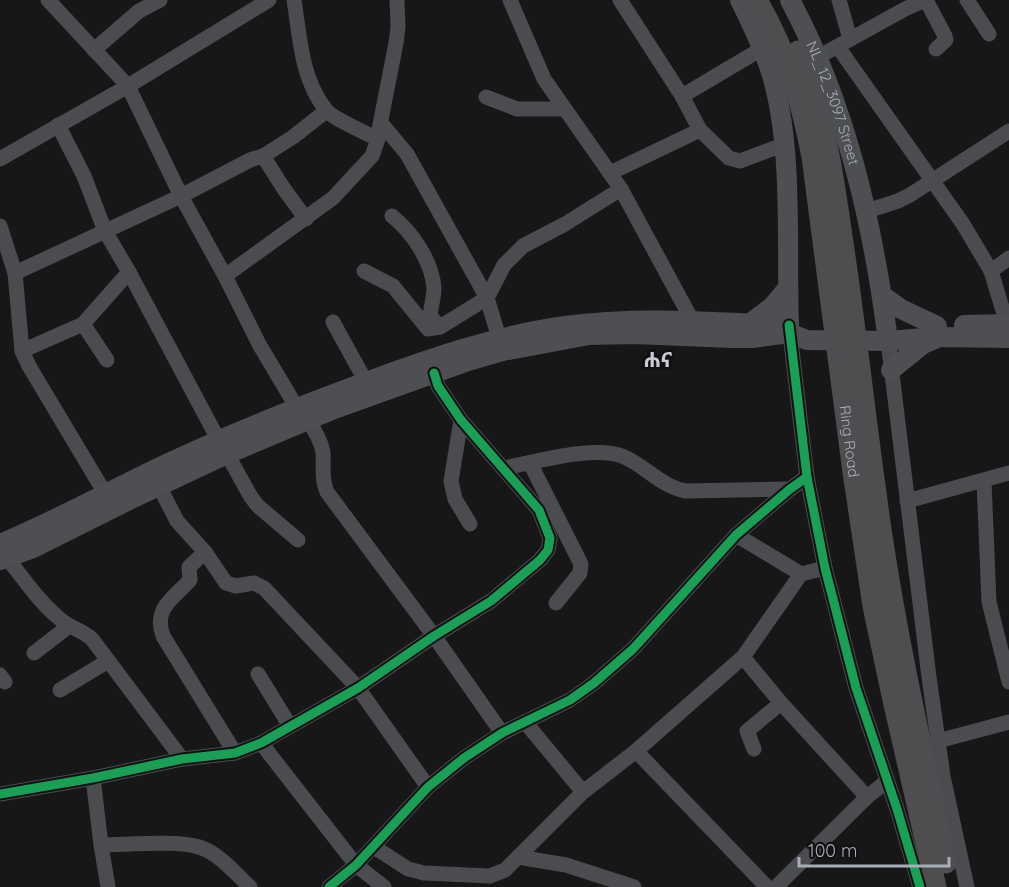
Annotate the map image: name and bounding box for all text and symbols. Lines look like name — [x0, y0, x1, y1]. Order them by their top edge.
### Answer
street label: NL_12_3097 Street — [802, 38, 864, 167]
district label: ሐና — [644, 346, 673, 372]
street label: Ring Road — [835, 404, 864, 479]
scale bar — [799, 830, 949, 868]
text: 100 m — [808, 839, 857, 862]

